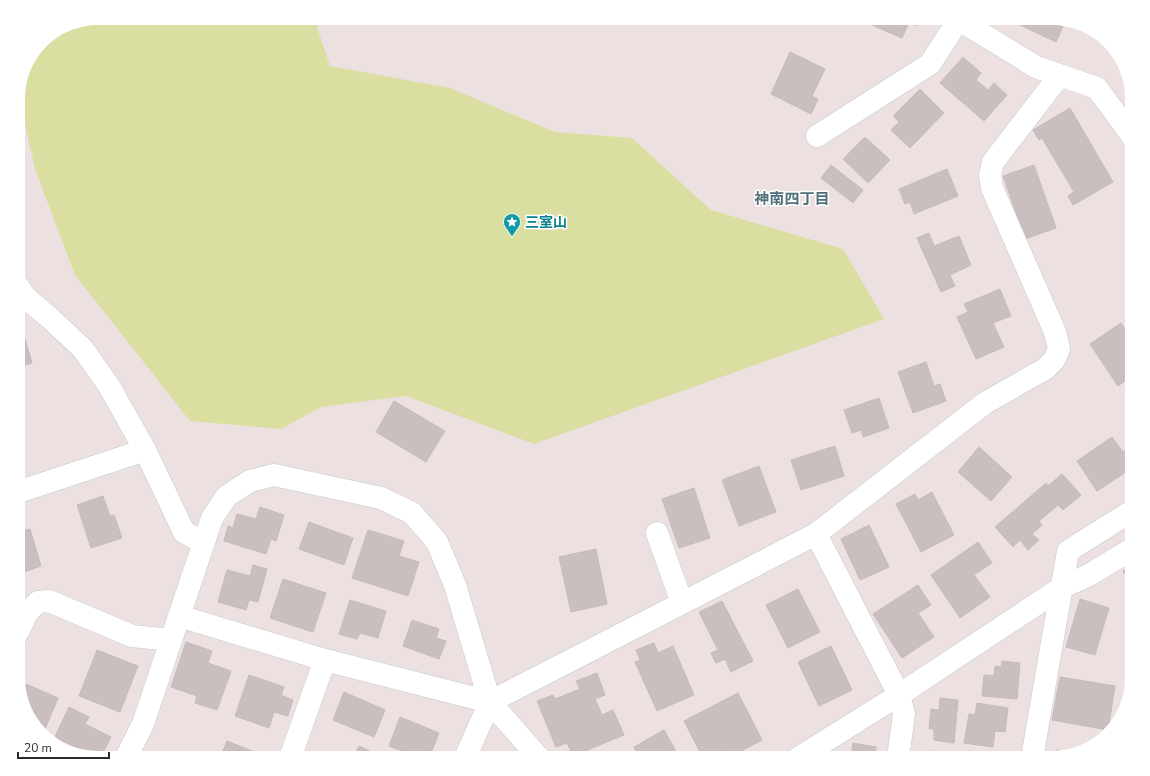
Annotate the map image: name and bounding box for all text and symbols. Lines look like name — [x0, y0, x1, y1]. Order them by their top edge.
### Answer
district label: 神南四丁目 — [753, 189, 830, 209]
place icon: 三室山 — [502, 212, 522, 237]
place label: 三室山 — [525, 213, 567, 232]
scale bar — [18, 734, 109, 760]
text: 20 m — [24, 740, 52, 756]

